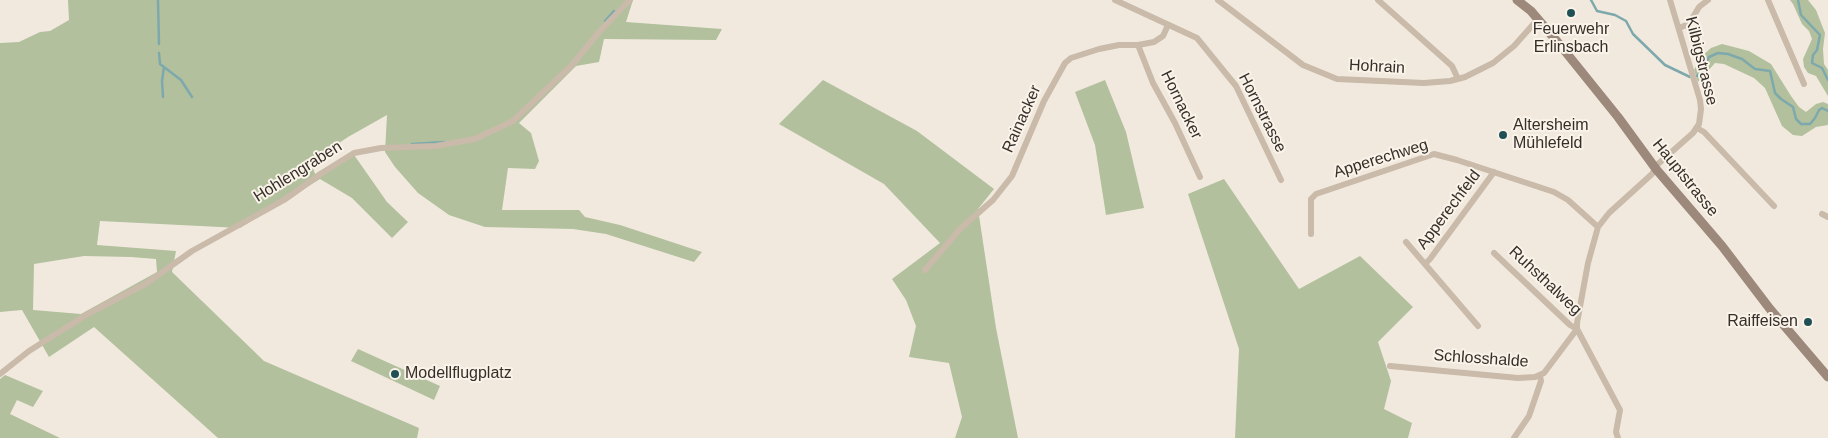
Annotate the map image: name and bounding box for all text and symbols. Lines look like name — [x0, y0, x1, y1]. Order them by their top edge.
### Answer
marker: Feuerwehr Erlinsbach — [1565, 7, 1577, 19]
street label: Kilbigstrasse — [1681, 15, 1721, 107]
place label: Feuerwehr Erlinsbach — [1533, 20, 1609, 58]
street label: Hohrain — [1349, 56, 1405, 78]
street label: Hornacker — [1156, 68, 1206, 142]
street label: Hornstrasse — [1234, 70, 1290, 156]
street label: Rainacker — [999, 82, 1045, 156]
place label: Altersheim Mühlefeld — [1513, 116, 1589, 154]
marker: Altersheim Mühlefeld — [1497, 129, 1509, 141]
street label: Hauptstrasse — [1648, 135, 1722, 221]
street label: Apperechweg — [1331, 136, 1431, 182]
street label: Hohlengraben — [250, 137, 346, 207]
street label: Apperechfeld — [1413, 167, 1485, 253]
street label: Ruhsthalweg — [1505, 242, 1585, 320]
place label: Raiffeisen — [1727, 312, 1798, 332]
marker: Raiffeisen — [1802, 316, 1814, 328]
street label: Schlosshalde — [1433, 346, 1529, 372]
place label: Modellflugplatz — [405, 364, 512, 384]
marker: Modellflugplatz — [389, 368, 401, 380]

